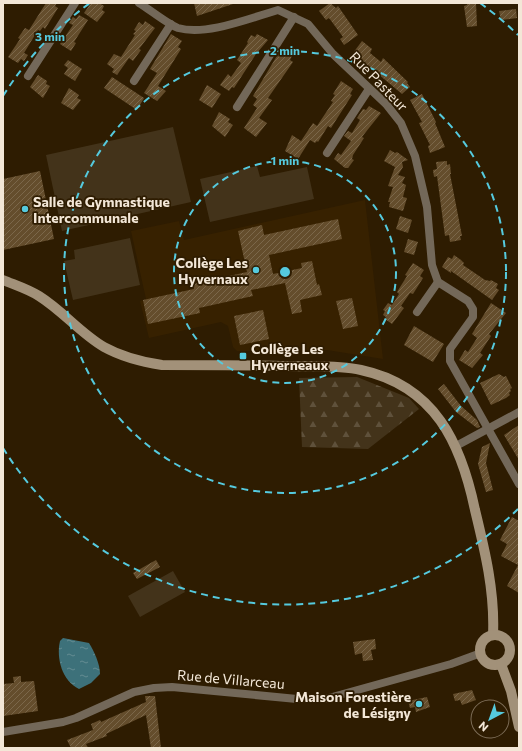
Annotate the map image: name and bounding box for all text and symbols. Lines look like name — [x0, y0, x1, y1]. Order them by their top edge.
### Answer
text: 3 min — [35, 29, 65, 43]
text: 2 min — [270, 43, 300, 57]
street label: Rue Pasteur — [346, 48, 412, 115]
text: 1 min — [271, 153, 299, 167]
place label: Salle de Gymnastique Intercommunale — [33, 193, 170, 226]
marker: Salle de Gymnastique Intercommunale — [20, 204, 30, 214]
place label: Collège Les Hyvernaux — [175, 254, 248, 287]
marker: Collège Les Hyvernaux — [251, 265, 261, 275]
centre of rings — [278, 265, 292, 279]
place label: Collège Les Hyverneaux — [251, 340, 328, 373]
marker: Collège Les Hyverneaux — [238, 351, 248, 361]
street label: Rue de Villarceau — [177, 666, 285, 692]
place label: Maison Forestière de Lésigny — [295, 688, 411, 721]
marker: Maison Forestière de Lésigny — [414, 699, 424, 709]
north arrow — [470, 699, 510, 739]
text: N — [476, 719, 490, 735]

